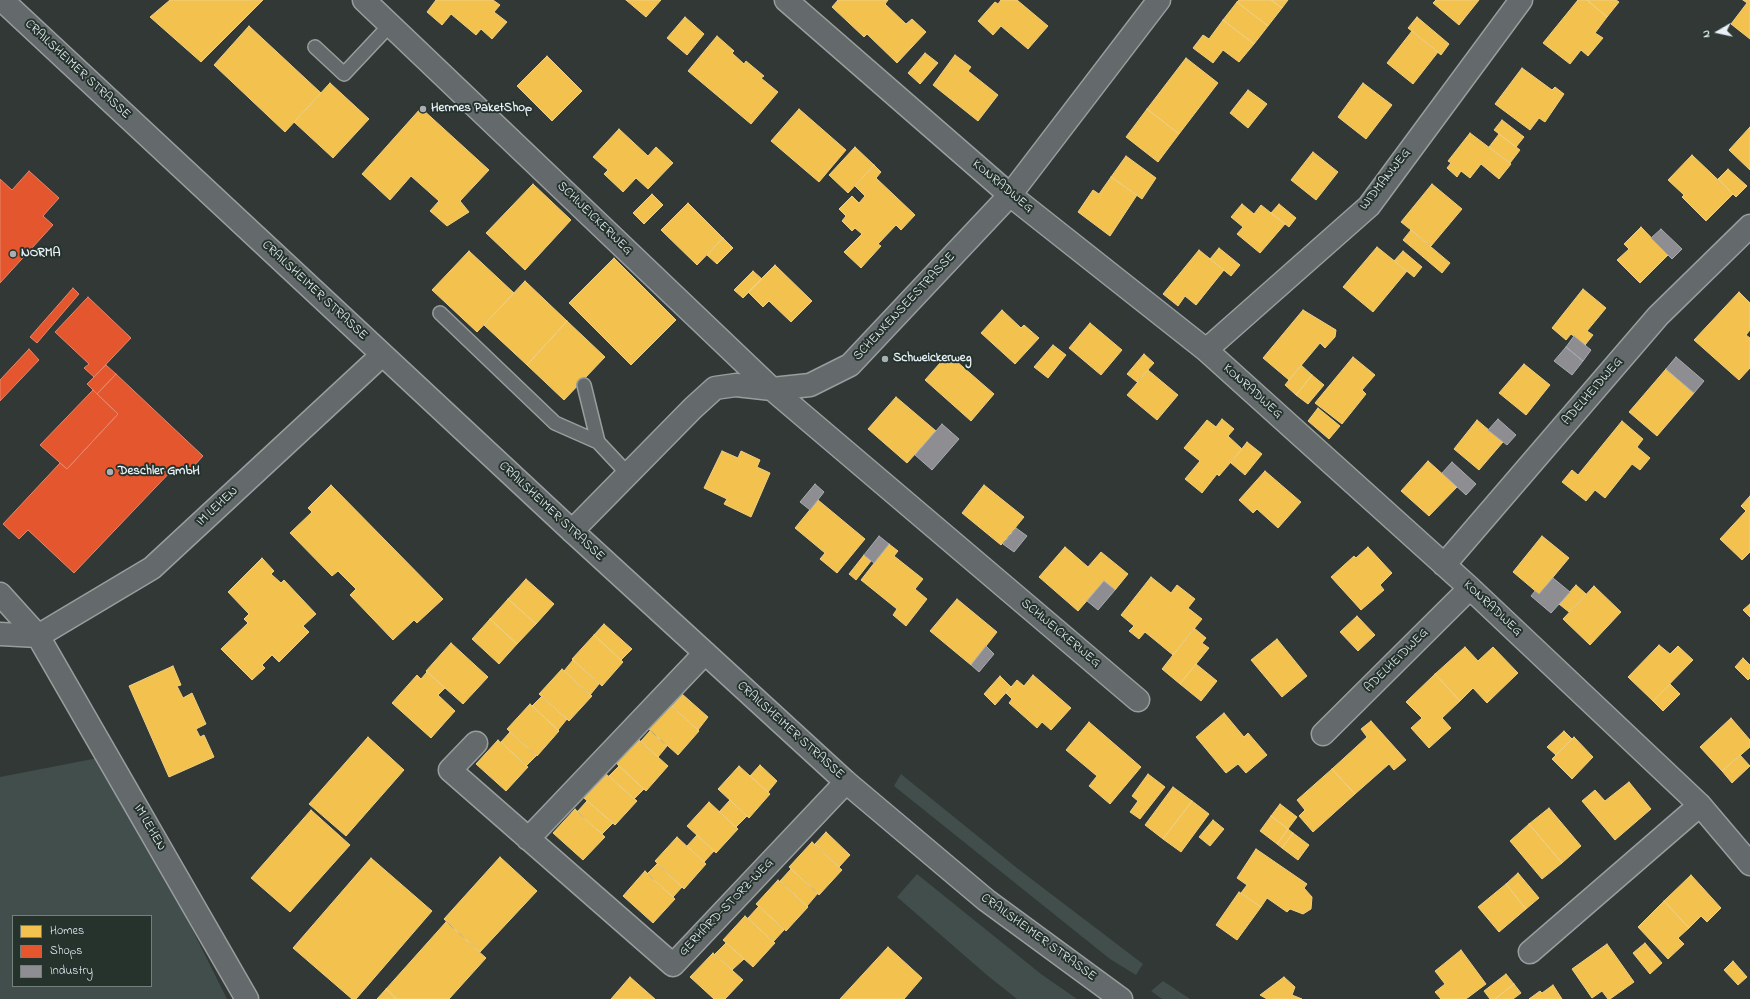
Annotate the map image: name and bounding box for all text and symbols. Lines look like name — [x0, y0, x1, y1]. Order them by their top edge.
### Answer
north arrow — [1698, 12, 1738, 52]
street label: CRAILSHEIMER STRASSE — [21, 17, 133, 123]
text: N — [1698, 29, 1715, 39]
place label: Hermes PaketShop — [431, 101, 532, 117]
marker: Hermes PaketShop — [418, 104, 428, 114]
street label: WIDMANWEG — [1357, 146, 1415, 214]
street label: KONRADWEG — [968, 157, 1036, 217]
street label: SCHWEICKERWEG — [553, 179, 635, 259]
street label: CRAILSHEIMER STRASSE — [258, 238, 370, 344]
place label: NORMA — [21, 246, 61, 262]
marker: NORMA — [8, 249, 18, 259]
street label: SCHENKENSEESTRASSE — [851, 250, 959, 364]
place label: Schweickerweg — [893, 351, 972, 367]
marker: Schweickerweg — [880, 354, 890, 364]
street label: ADELHEIDWEG — [1559, 355, 1627, 429]
street label: KONRADWEG — [1219, 361, 1285, 423]
street label: CRAILSHEIMER STRASSE — [495, 459, 607, 565]
place label: Deschler GmbH — [118, 464, 200, 480]
marker: Deschler GmbH — [105, 467, 115, 477]
street label: IM LEHEN — [194, 484, 242, 530]
street label: KONRADWEG — [1459, 578, 1525, 640]
street label: SCHWEICKERWEG — [1017, 596, 1103, 672]
street label: ADELHEIDWEG — [1362, 626, 1432, 696]
street label: CRAILSHEIMER STRASSE — [733, 679, 847, 783]
street label: IM LEHEN — [129, 802, 169, 854]
street label: GERHARD-STORZ-WEG — [676, 856, 778, 960]
street label: CRAILSHEIMER STRASSE — [977, 891, 1099, 985]
legend — [12, 915, 152, 987]
text: Homes — [50, 922, 84, 940]
text: Shops — [50, 942, 82, 960]
text: Industry — [50, 962, 93, 980]

